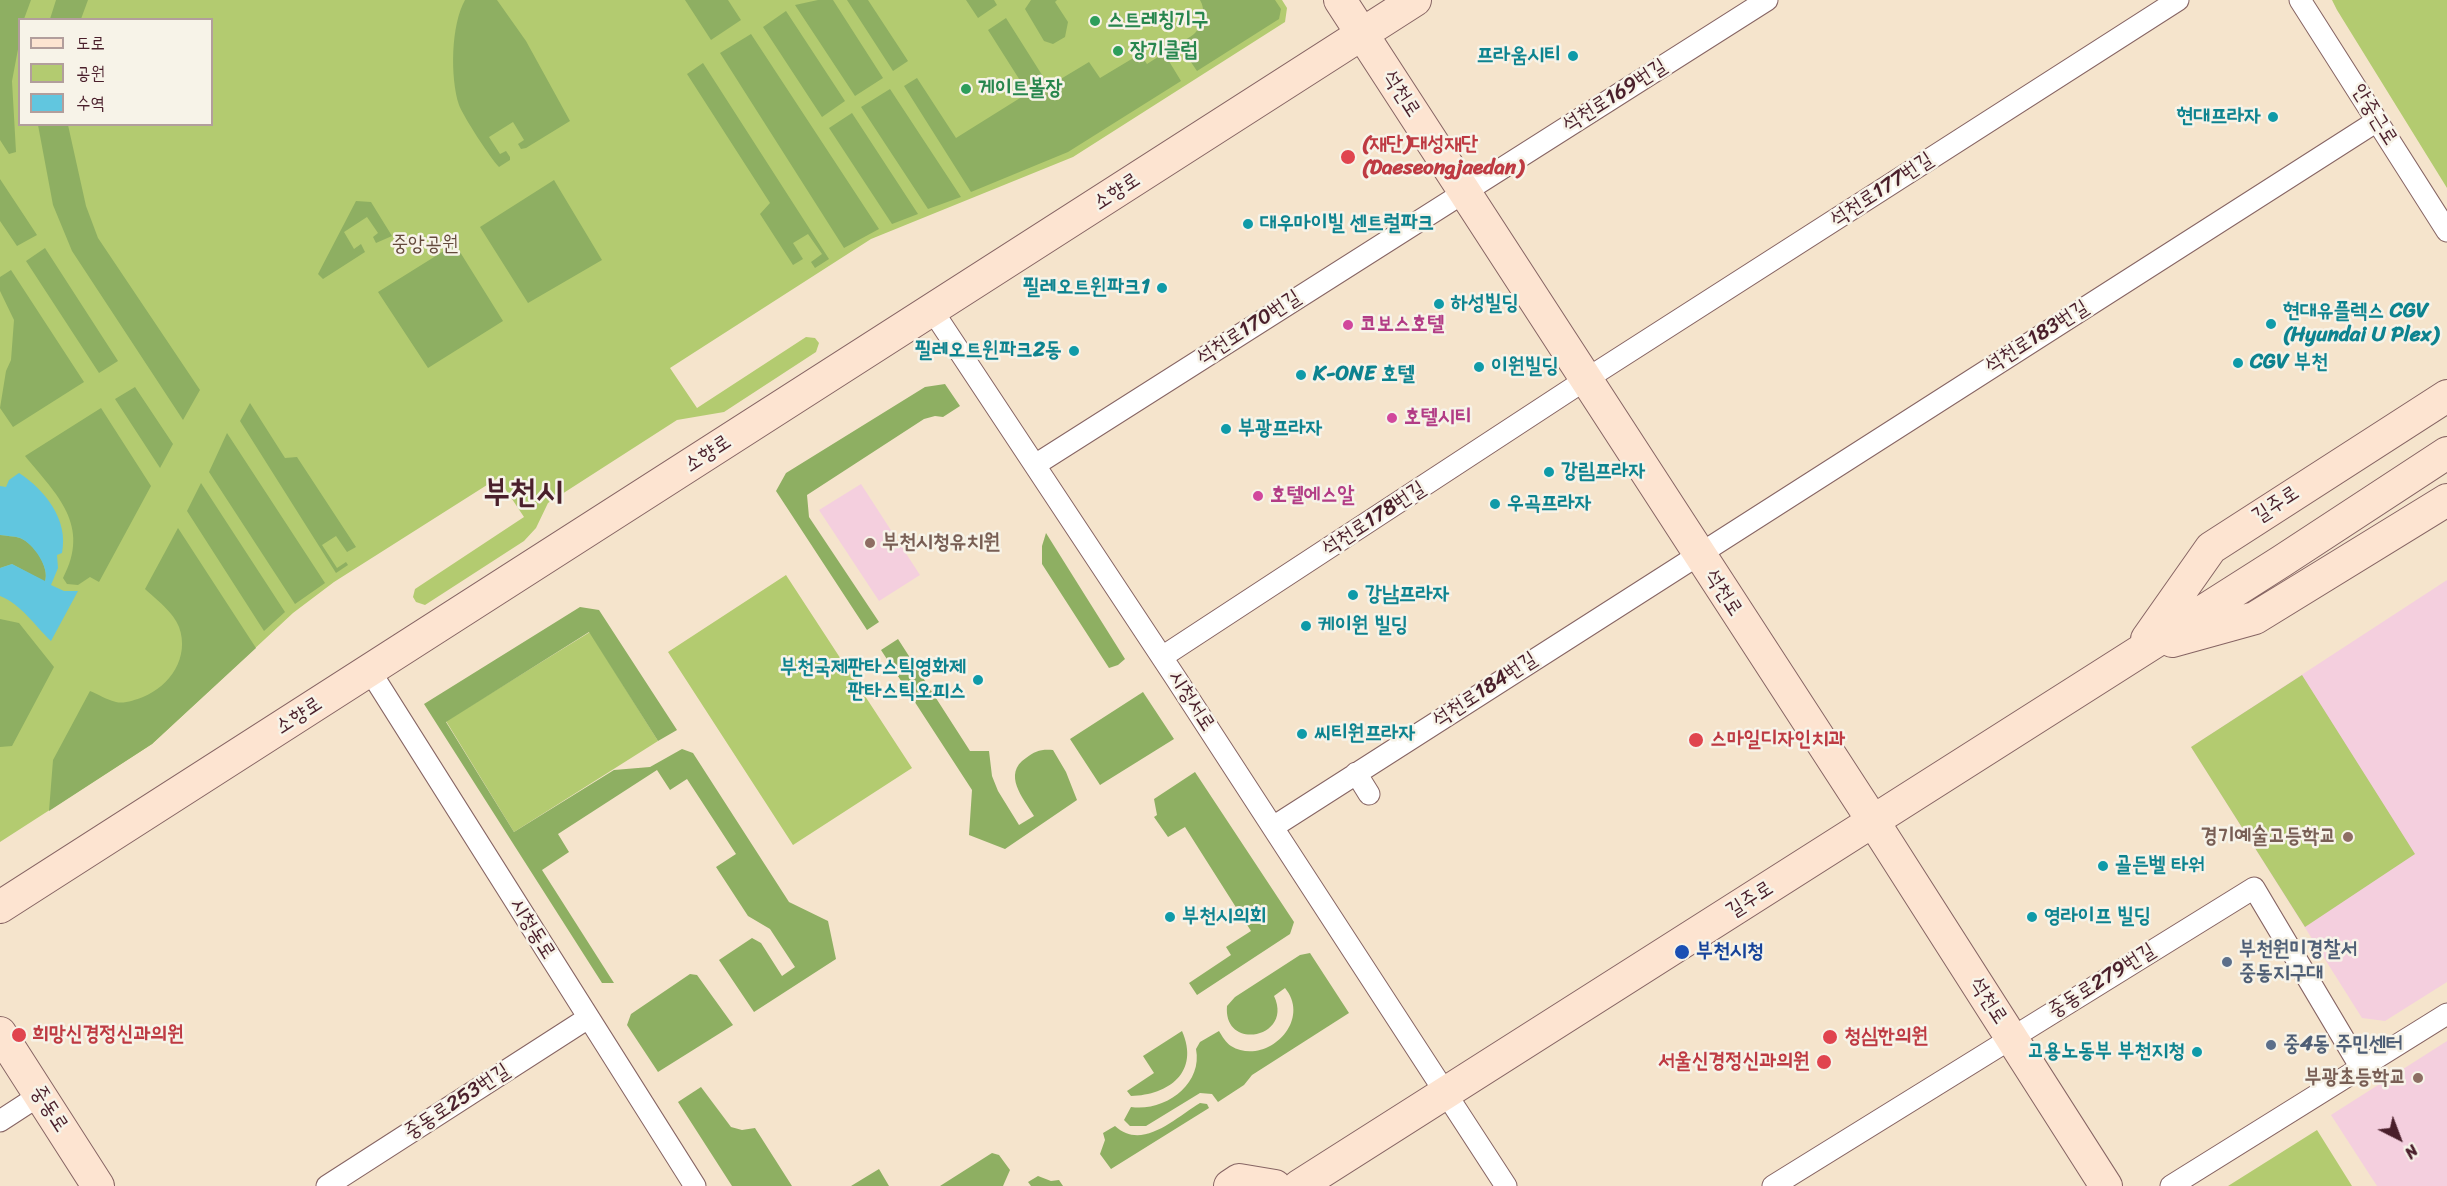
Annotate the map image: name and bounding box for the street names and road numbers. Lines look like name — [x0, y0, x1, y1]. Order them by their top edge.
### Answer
street label: 석천로169번길 — [1558, 54, 1672, 138]
street label: 석천로 — [1377, 66, 1425, 122]
street label: 안중근로 — [2345, 80, 2403, 150]
street label: 석천로177번길 — [1826, 147, 1938, 233]
street label: 소향로 — [1089, 168, 1145, 216]
street label: 석천로170번길 — [1192, 285, 1306, 371]
street label: 석천로183번길 — [1980, 295, 2094, 379]
street label: 소향로 — [680, 430, 736, 478]
street label: 석천로178번길 — [1318, 476, 1430, 562]
street label: 길주로 — [2248, 481, 2304, 529]
street label: 석천로 — [1699, 565, 1747, 621]
street label: 석천로184번길 — [1428, 647, 1542, 733]
street label: 시청서로 — [1162, 666, 1220, 736]
street label: 소향로 — [271, 692, 327, 740]
street label: 길주로 — [1722, 876, 1778, 924]
street label: 시청동로 — [503, 894, 561, 964]
street label: 중동로279번길 — [2044, 938, 2160, 1024]
street label: 석천로 — [1964, 973, 2012, 1029]
street label: 중동로253번길 — [399, 1058, 515, 1146]
street label: 중동로 — [25, 1081, 73, 1137]

